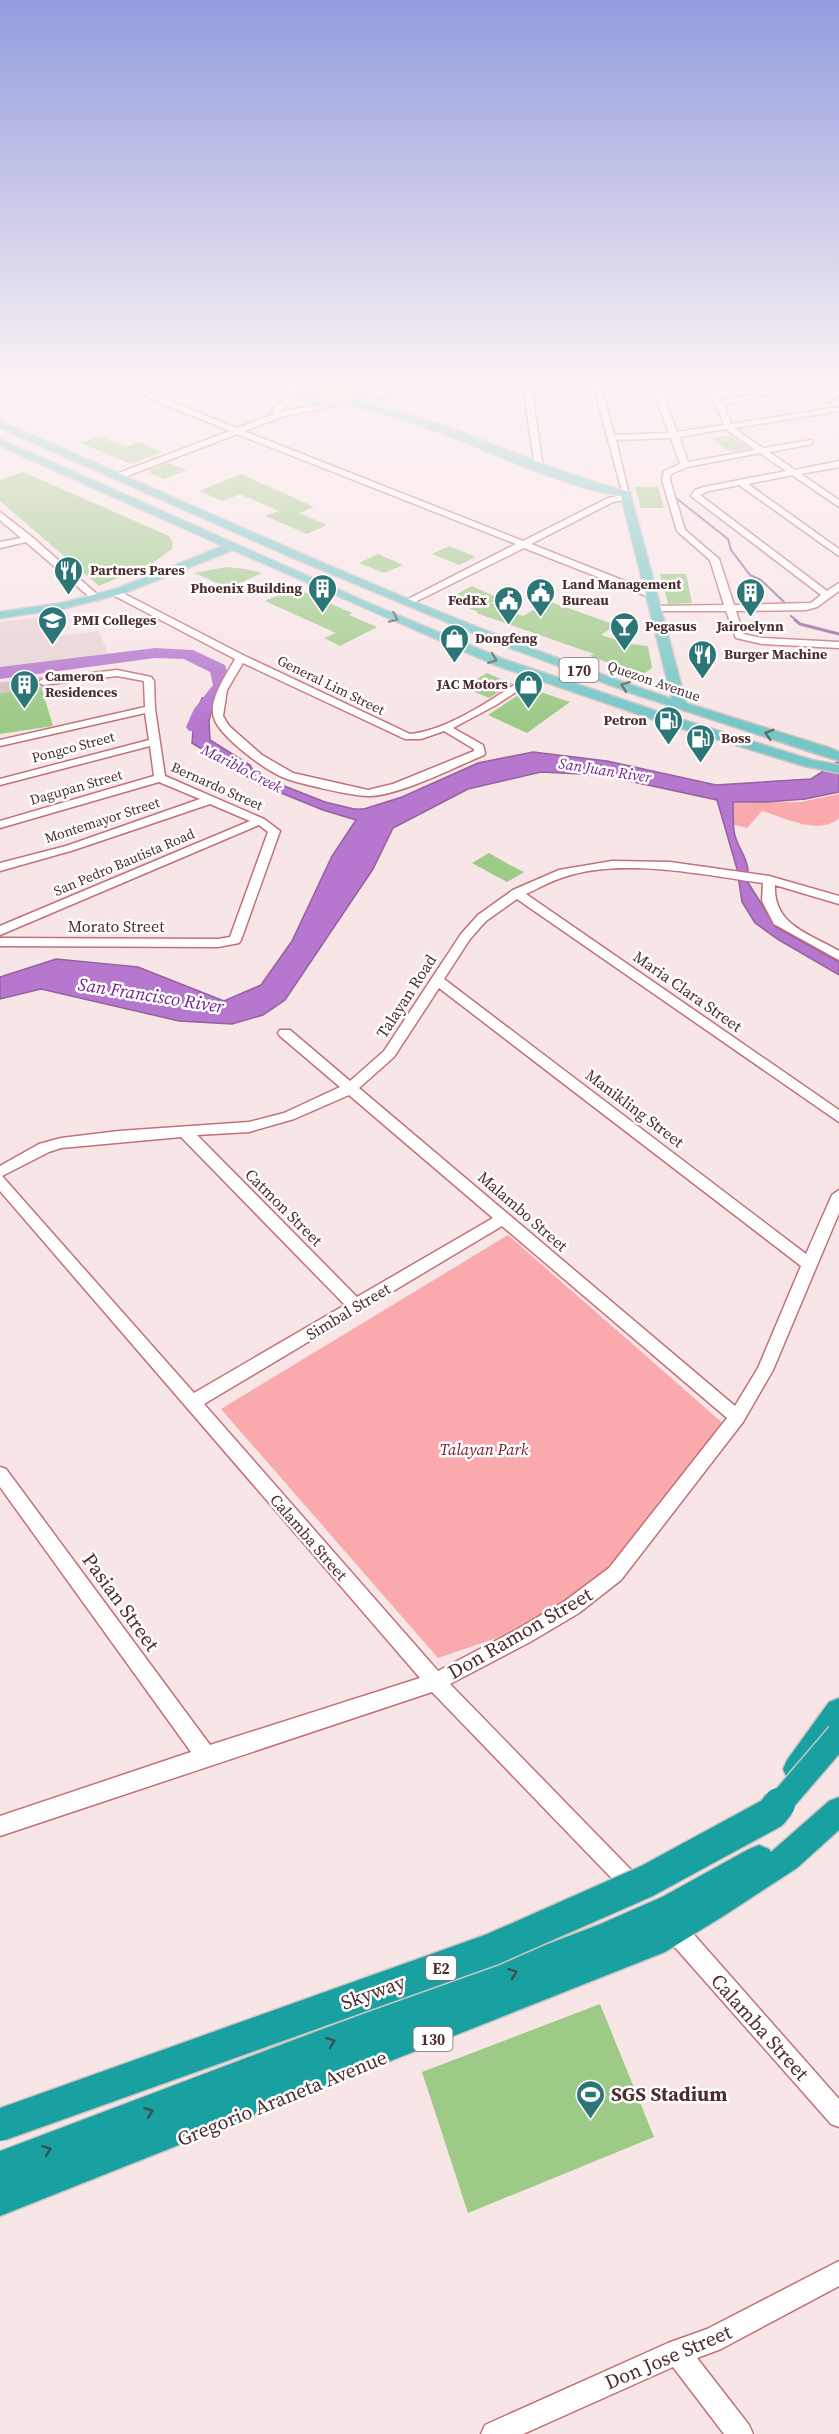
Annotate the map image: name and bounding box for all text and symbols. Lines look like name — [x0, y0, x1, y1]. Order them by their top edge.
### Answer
restaurant icon: Partners Pares — [53, 554, 85, 596]
place label: Partners Pares — [90, 560, 185, 580]
building icon: Phoenix Building — [307, 572, 339, 614]
place label: Land Management Bureau — [562, 574, 682, 610]
public building icon: Land Management Bureau — [525, 576, 557, 618]
building icon: Jairoelynn — [734, 576, 766, 618]
place label: Phoenix Building — [191, 578, 302, 598]
public building icon: FedEx — [492, 584, 524, 626]
place label: FedEx — [448, 590, 487, 610]
school or university icon: PMI Colleges — [36, 604, 68, 646]
place label: PMI Colleges — [73, 610, 157, 630]
bar icon: Pegasus — [608, 610, 640, 652]
one-way arrow — [388, 611, 399, 623]
place label: Pegasus — [645, 616, 697, 636]
place label: Jairoelynn — [715, 616, 784, 636]
shop icon: Dongfeng — [438, 622, 470, 664]
place label: Dongfeng — [475, 628, 538, 648]
restaurant icon: Burger Machine — [687, 638, 719, 680]
place label: Burger Machine — [724, 644, 827, 664]
street label: General Lim Street — [274, 650, 388, 720]
one-way arrow — [487, 652, 498, 664]
street label: Quezon Avenue — [605, 656, 703, 706]
road number: 170 — [560, 658, 598, 682]
place label: Cameron Residences — [45, 666, 118, 702]
building icon: Cameron Residences — [8, 668, 40, 710]
shop icon: JAC Motors — [513, 668, 545, 710]
place label: JAC Motors — [436, 674, 509, 694]
one-way arrow — [620, 681, 631, 694]
fuel station icon: Petron — [652, 704, 684, 746]
place label: Petron — [604, 710, 647, 730]
fuel station icon: Boss — [684, 722, 716, 764]
street label: Pongco Street — [29, 726, 117, 768]
place label: Boss — [721, 728, 751, 748]
one-way arrow — [764, 729, 775, 741]
water label: Mariblo Creek — [197, 738, 287, 798]
water label: San Juan River — [557, 752, 654, 788]
street label: Bernardo Street — [168, 757, 266, 815]
street label: Dagupan Street — [27, 764, 125, 810]
street label: Montemayor Street — [42, 792, 162, 848]
street label: San Pedro Bautista Road — [50, 823, 198, 901]
street label: Morato Street — [68, 915, 165, 937]
street label: Maria Clara Street — [629, 945, 747, 1037]
street label: Talayan Road — [371, 950, 441, 1042]
water label: San Francisco River — [76, 971, 226, 1019]
street label: Manikling Street — [581, 1064, 689, 1153]
street label: Catmon Street — [240, 1163, 328, 1251]
street label: Malambo Street — [473, 1166, 573, 1257]
street label: Simbal Street — [302, 1277, 395, 1345]
park label: Talayan Park — [440, 1438, 529, 1460]
street label: Calamba Street — [265, 1489, 353, 1585]
street label: Pasian Street — [76, 1547, 166, 1657]
street label: Don Ramon Street — [443, 1580, 598, 1686]
road number: E2 — [426, 1956, 456, 1980]
street label: Skyway — [337, 1967, 410, 2017]
one-way arrow — [507, 1967, 518, 1980]
street label: Calamba Street — [705, 1968, 816, 2087]
road number: 130 — [414, 2027, 452, 2051]
one-way arrow — [325, 2037, 336, 2050]
street label: Gregorio Araneta Avenue — [173, 2043, 391, 2153]
sports icon: SGS Stadium — [574, 2078, 606, 2120]
place label: SGS Stadium — [611, 2080, 727, 2108]
one-way arrow — [142, 2107, 153, 2119]
one-way arrow — [41, 2144, 52, 2157]
street label: Don Jose Street — [600, 2317, 736, 2396]

